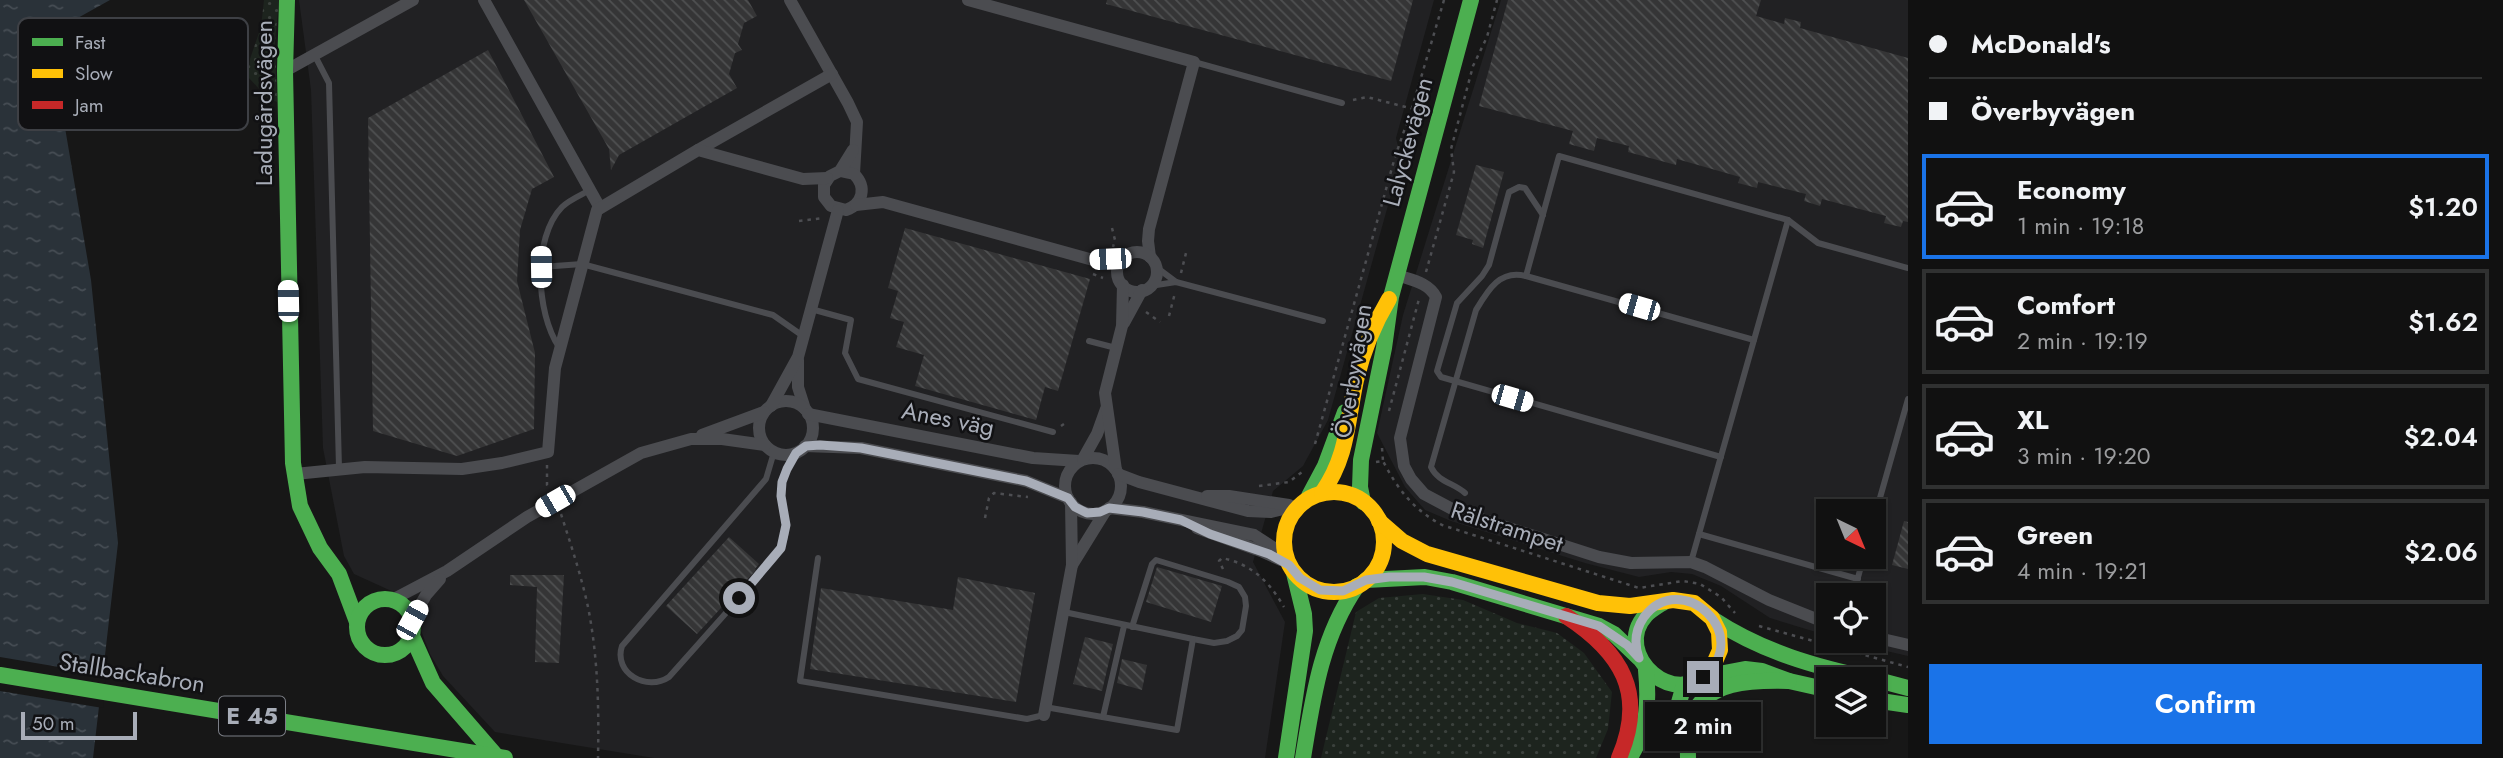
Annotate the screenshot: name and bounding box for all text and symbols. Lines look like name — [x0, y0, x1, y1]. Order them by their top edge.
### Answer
legend — [18, 18, 248, 130]
street label: Ladugårdsvägen — [246, 20, 281, 186]
text: McDonald's — [1971, 25, 2111, 63]
text: Fast — [75, 29, 106, 56]
text: Slow — [75, 60, 113, 87]
street label: Lalyckevägen — [1373, 73, 1442, 210]
text: Jam — [72, 92, 104, 119]
text: Överbyvägen — [1971, 92, 2135, 130]
text: Economy — [2017, 171, 2126, 209]
icon: car — [1933, 175, 1996, 238]
text: $1.20 — [2408, 188, 2478, 226]
text: 1 min · 19:18 — [2017, 209, 2144, 243]
car — [531, 246, 552, 288]
car — [1089, 248, 1132, 270]
car — [278, 280, 299, 322]
text: Comfort — [2017, 286, 2115, 324]
icon: car — [1933, 290, 1996, 353]
car — [1616, 291, 1663, 323]
street label: Överbyvägen — [1325, 301, 1380, 441]
text: $1.62 — [2408, 303, 2478, 341]
text: 2 min · 19:19 — [2017, 324, 2148, 358]
car — [1489, 382, 1536, 414]
street label: Anes väg — [899, 392, 997, 445]
text: XL — [2017, 401, 2049, 439]
icon: car — [1933, 405, 1996, 468]
text: $2.04 — [2404, 418, 2478, 456]
text: 3 min · 19:20 — [2017, 439, 2151, 473]
car — [532, 481, 579, 521]
street label: Rälstrampet — [1446, 492, 1568, 561]
north arrow — [1816, 499, 1886, 569]
map controls — [1816, 499, 1886, 737]
text: Green — [2017, 516, 2093, 554]
icon: car — [1933, 520, 1996, 583]
text: $2.06 — [2404, 533, 2478, 571]
text: 4 min · 19:21 — [2017, 554, 2148, 588]
route start — [723, 582, 755, 614]
button: locate — [1816, 583, 1886, 653]
car — [393, 597, 432, 643]
street label: Stallbackabron — [56, 644, 208, 701]
route end — [1687, 661, 1719, 693]
button: Confirm — [1929, 664, 2482, 744]
button: layers — [1816, 667, 1886, 737]
road number: E 45 — [219, 696, 285, 736]
callout: 2 min — [1645, 702, 1761, 750]
scale bar — [21, 709, 136, 741]
text: 2 min — [1673, 709, 1733, 743]
text: 50 m — [32, 710, 75, 737]

